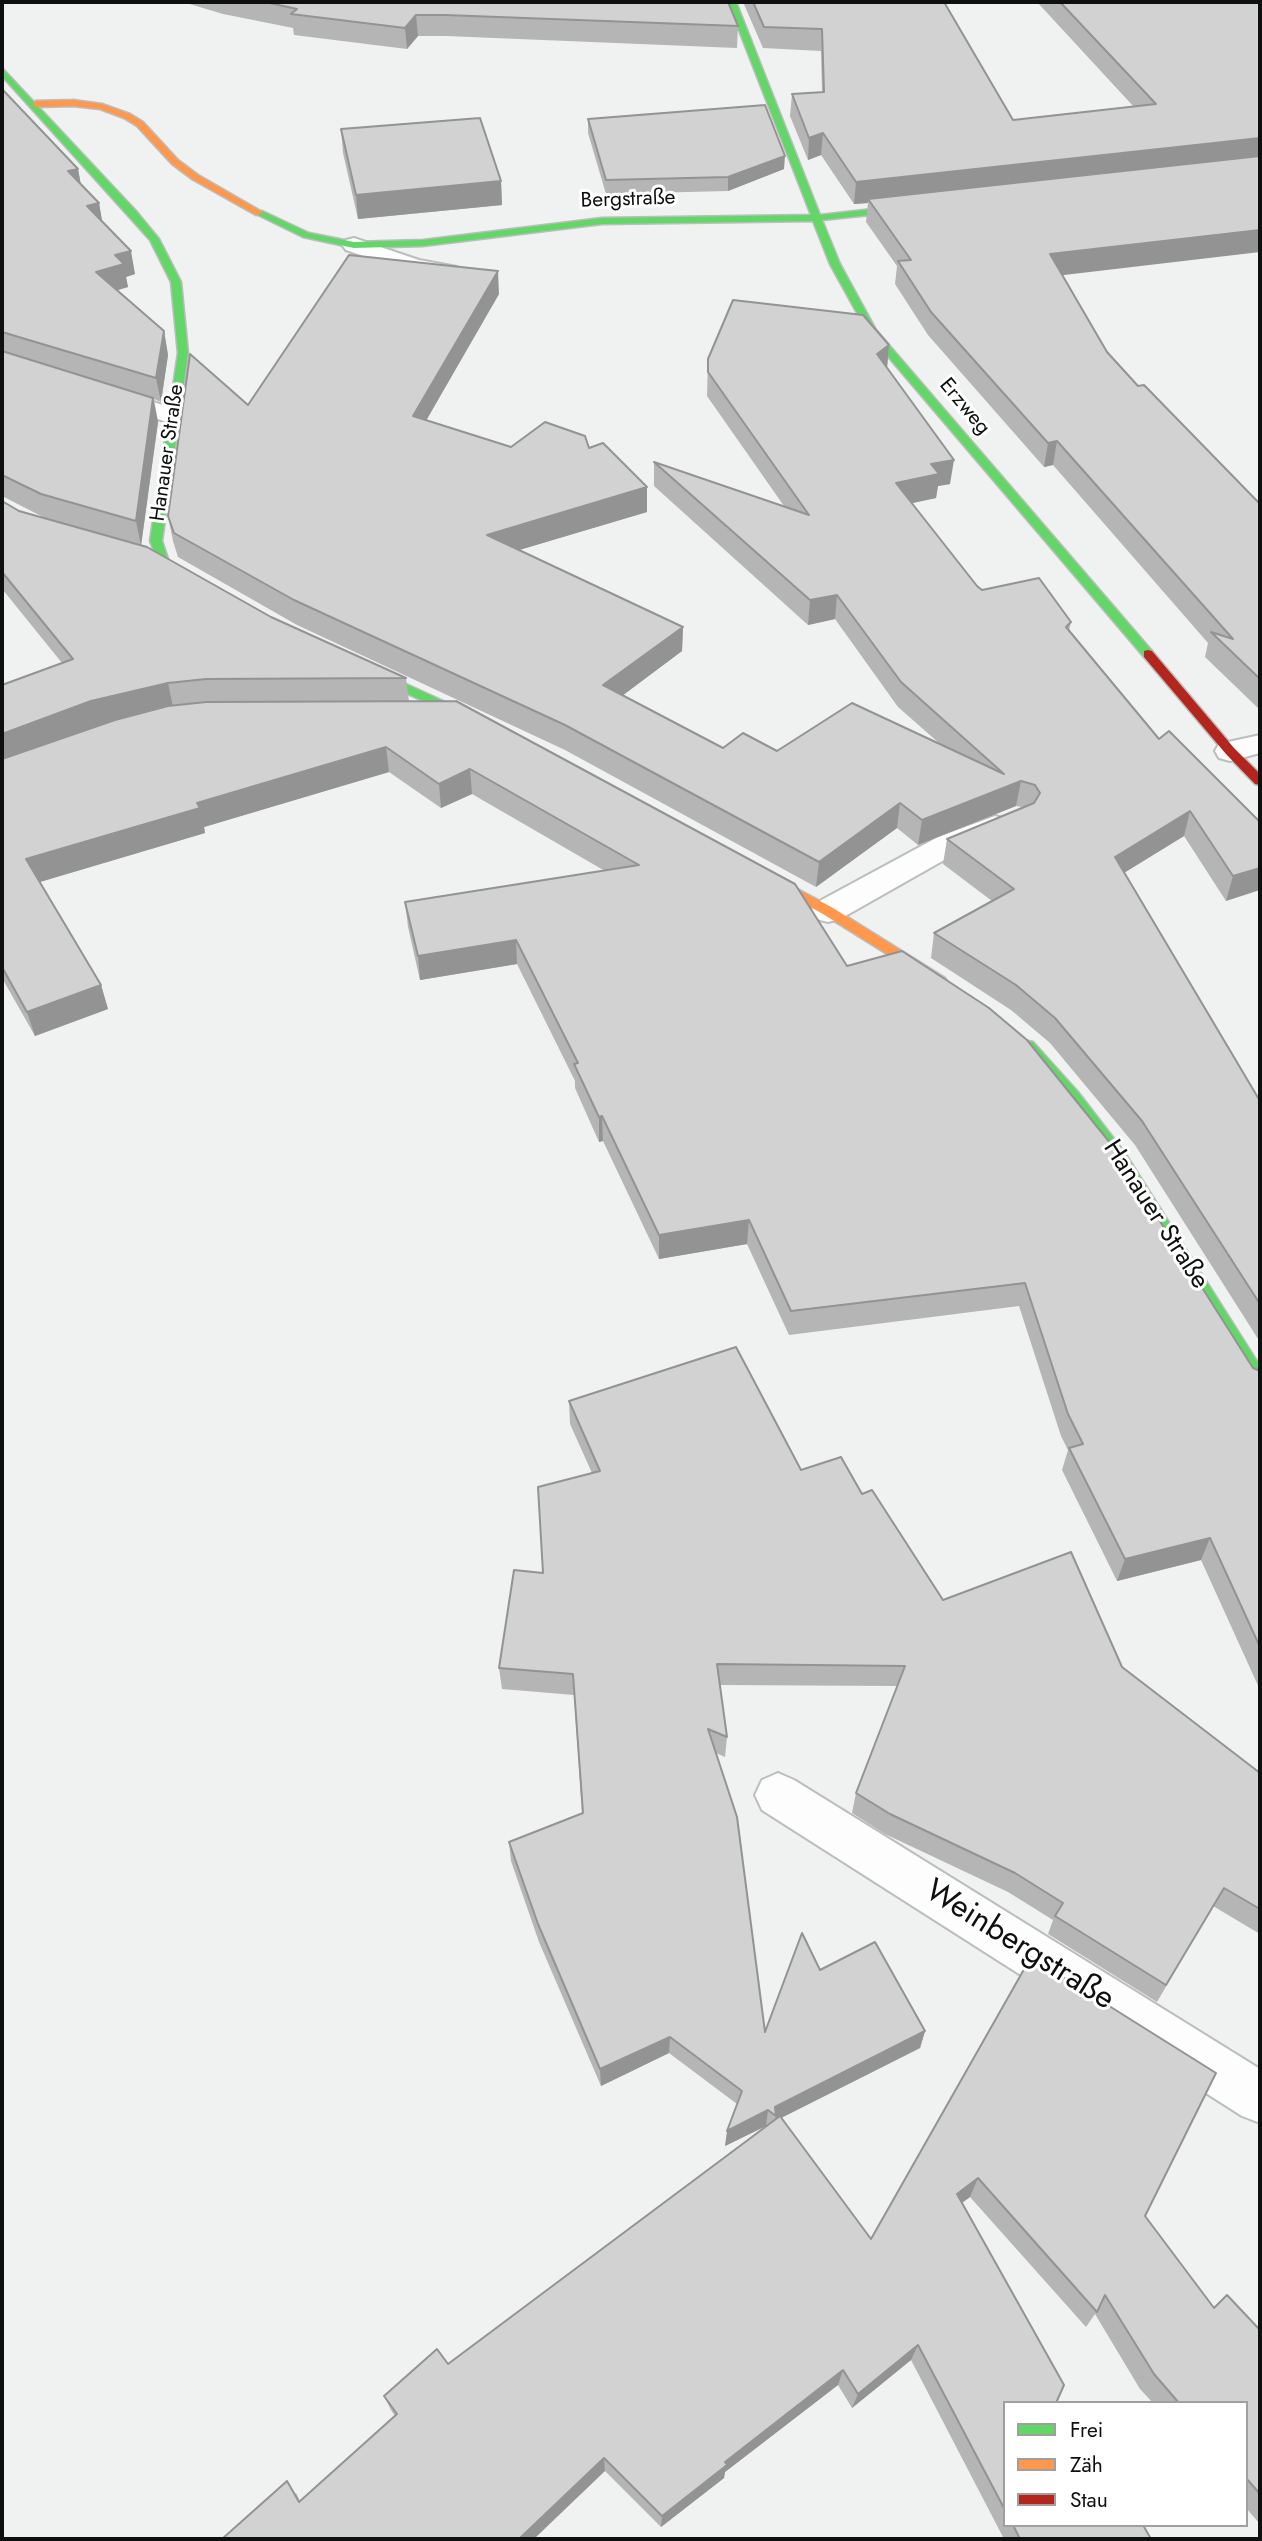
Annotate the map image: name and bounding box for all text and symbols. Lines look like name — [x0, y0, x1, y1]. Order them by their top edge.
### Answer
street label: Bergstraße — [580, 186, 676, 214]
street label: Erzweg — [933, 374, 995, 440]
street label: Hanauer Straße — [146, 383, 190, 523]
street label: Hanauer Straße — [1095, 1135, 1215, 1295]
street label: Weinbergstraße — [917, 1873, 1121, 2019]
legend — [1003, 2401, 1248, 2527]
text: Frei — [1070, 2415, 1103, 2445]
text: Zäh — [1070, 2450, 1103, 2480]
text: Stau — [1070, 2485, 1108, 2515]

